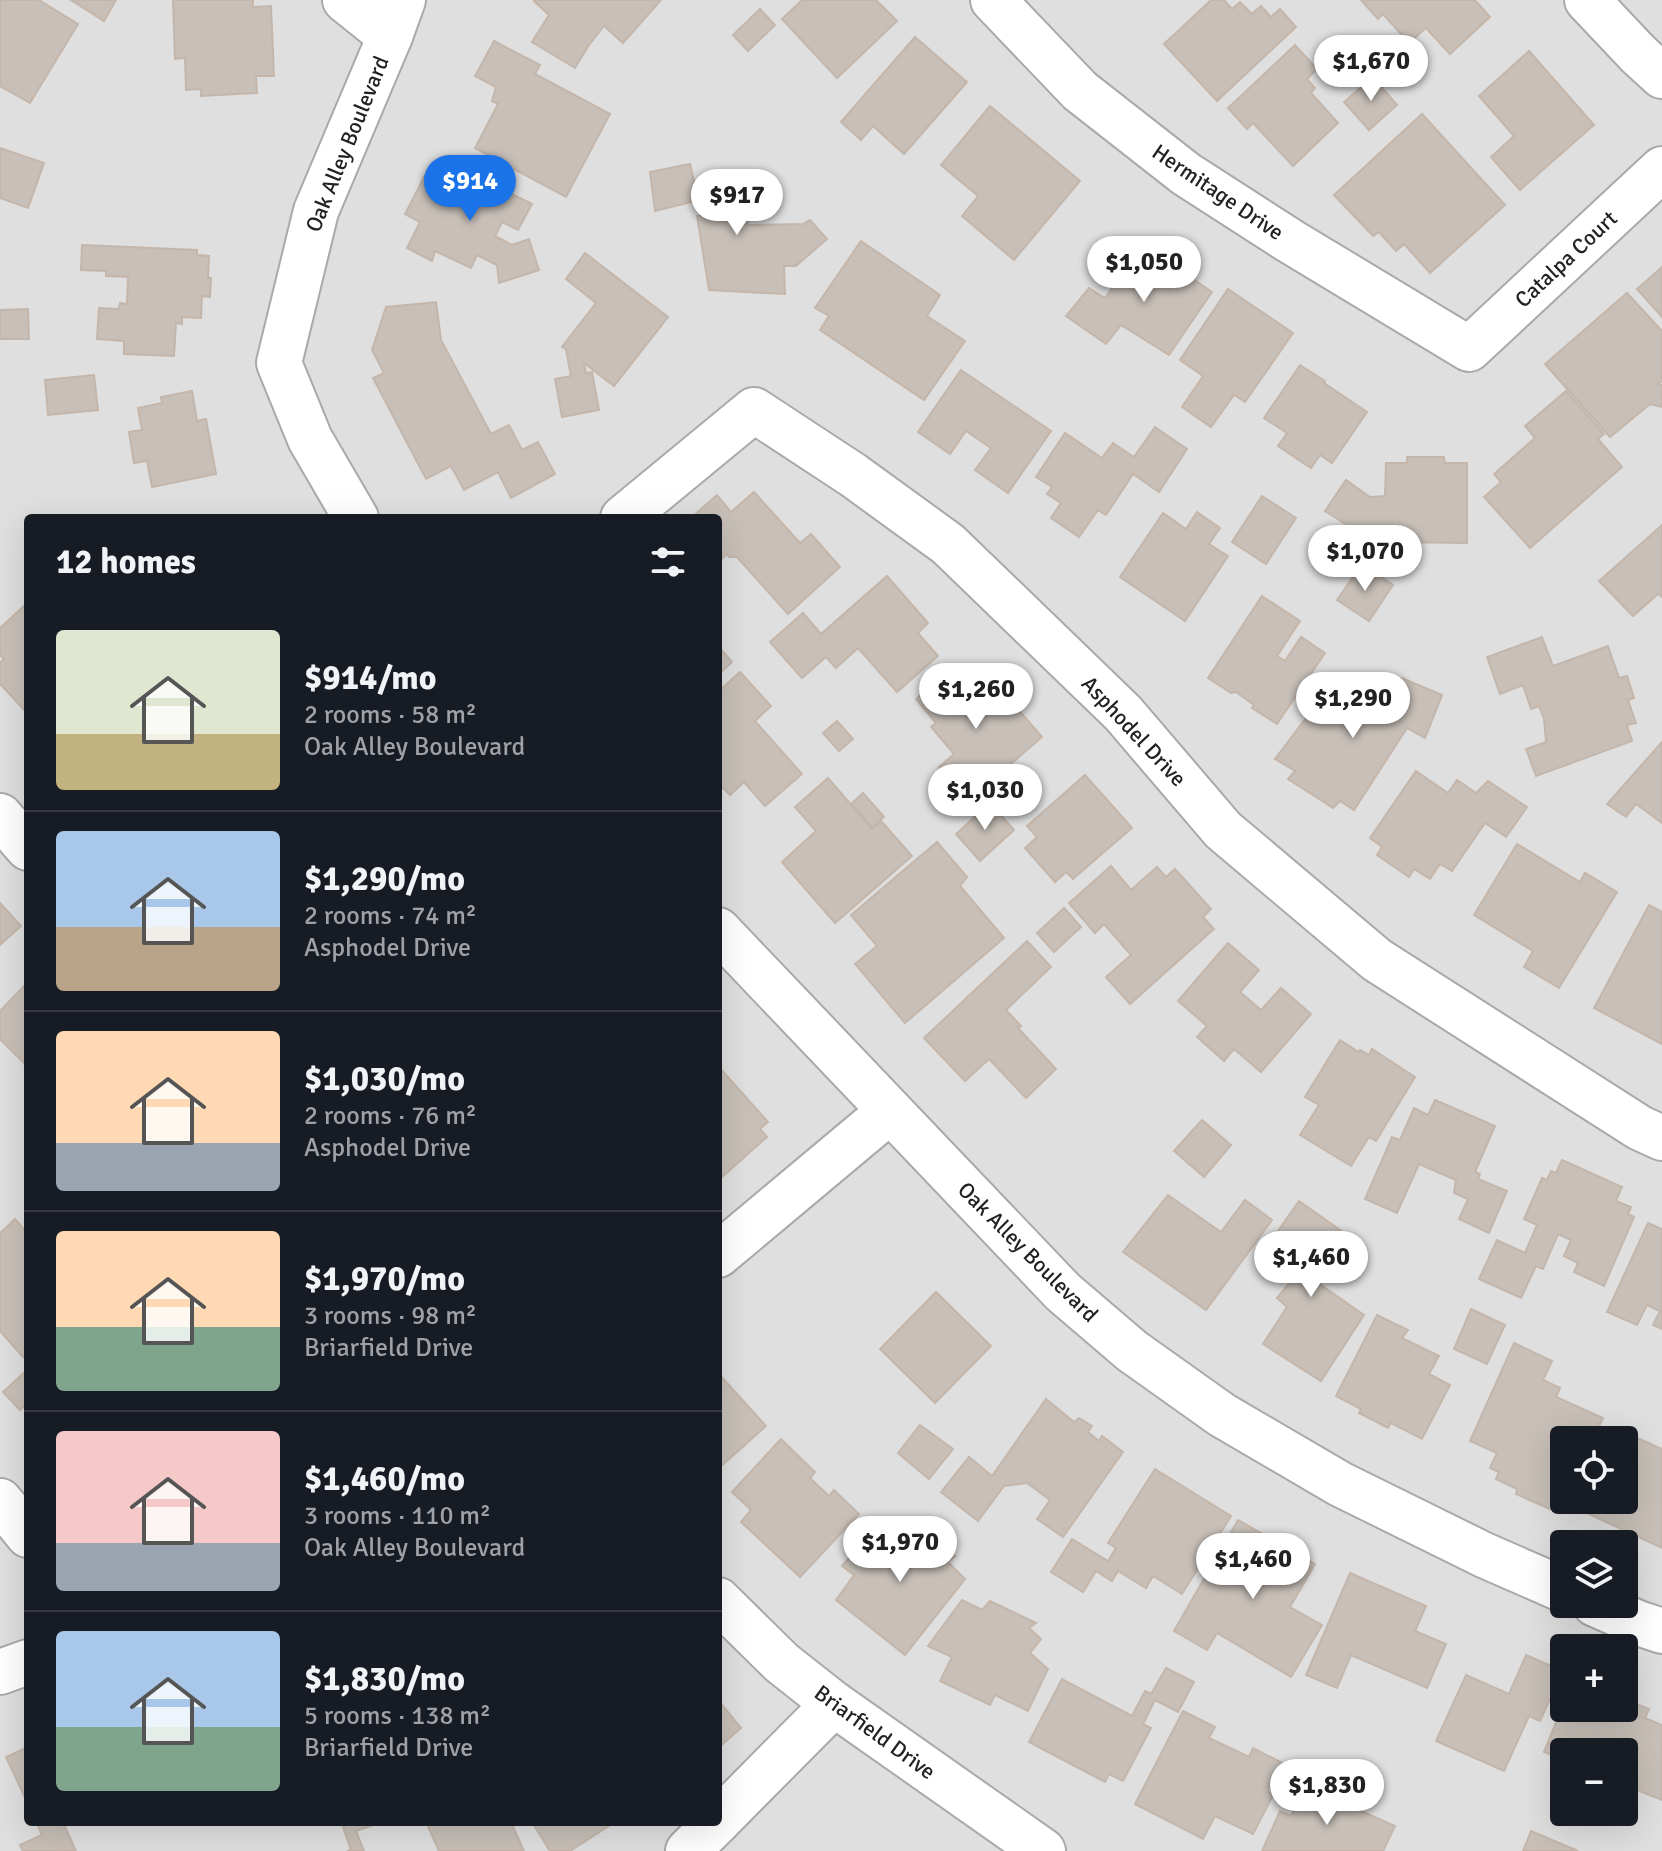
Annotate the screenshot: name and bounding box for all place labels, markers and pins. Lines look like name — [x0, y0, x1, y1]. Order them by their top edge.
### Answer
pin: $1,670 — [1306, 35, 1436, 103]
pin: $914 — [423, 155, 517, 223]
pin: $917 — [690, 169, 784, 237]
pin: $1,050 — [1079, 236, 1209, 304]
pin: $1,070 — [1300, 525, 1430, 593]
pin: $1,260 — [911, 663, 1041, 731]
pin: $1,290 — [1288, 672, 1418, 740]
pin: $1,030 — [920, 764, 1050, 832]
pin: $1,460 — [1246, 1231, 1376, 1299]
pin: $1,970 — [835, 1516, 965, 1584]
pin: $1,460 — [1188, 1533, 1318, 1601]
pin: $1,830 — [1262, 1759, 1392, 1827]

